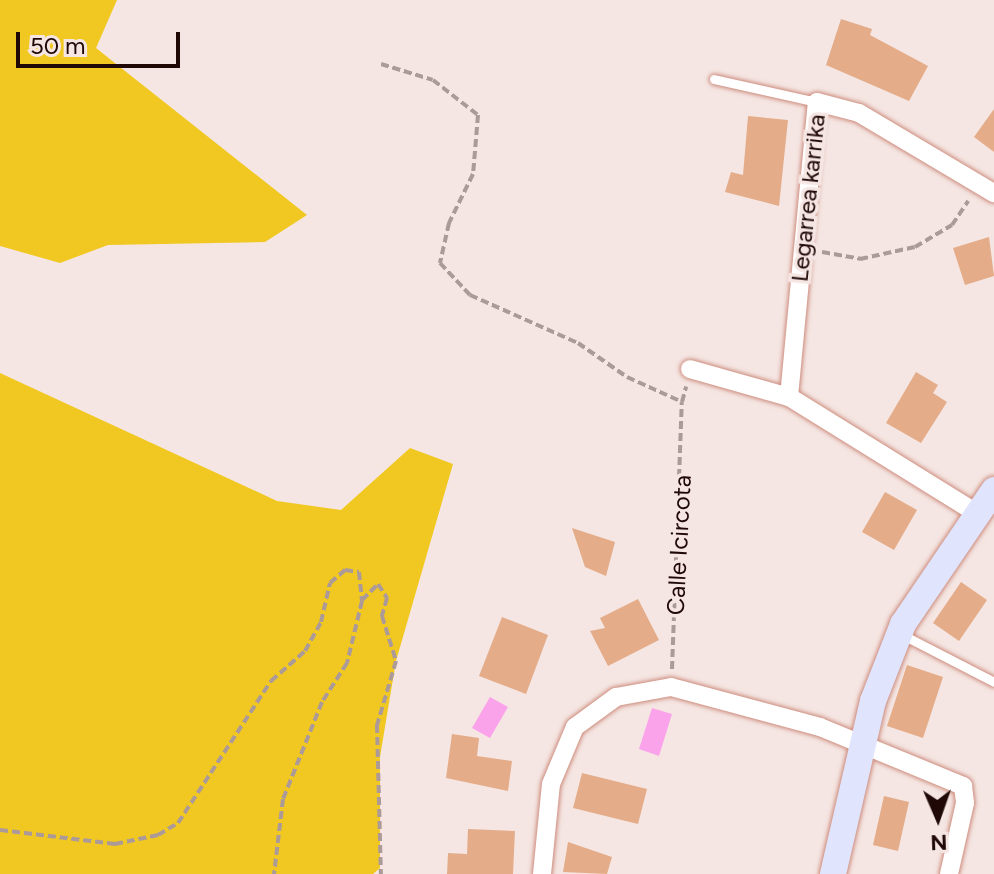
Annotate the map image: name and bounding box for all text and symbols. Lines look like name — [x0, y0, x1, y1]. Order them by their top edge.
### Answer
scale bar — [20, 16, 184, 66]
text: 50 m — [30, 31, 86, 60]
street label: Legarrea karrika — [785, 113, 831, 283]
street label: Calle Icircota — [661, 474, 697, 616]
north arrow — [898, 778, 978, 858]
text: N — [930, 829, 948, 856]

